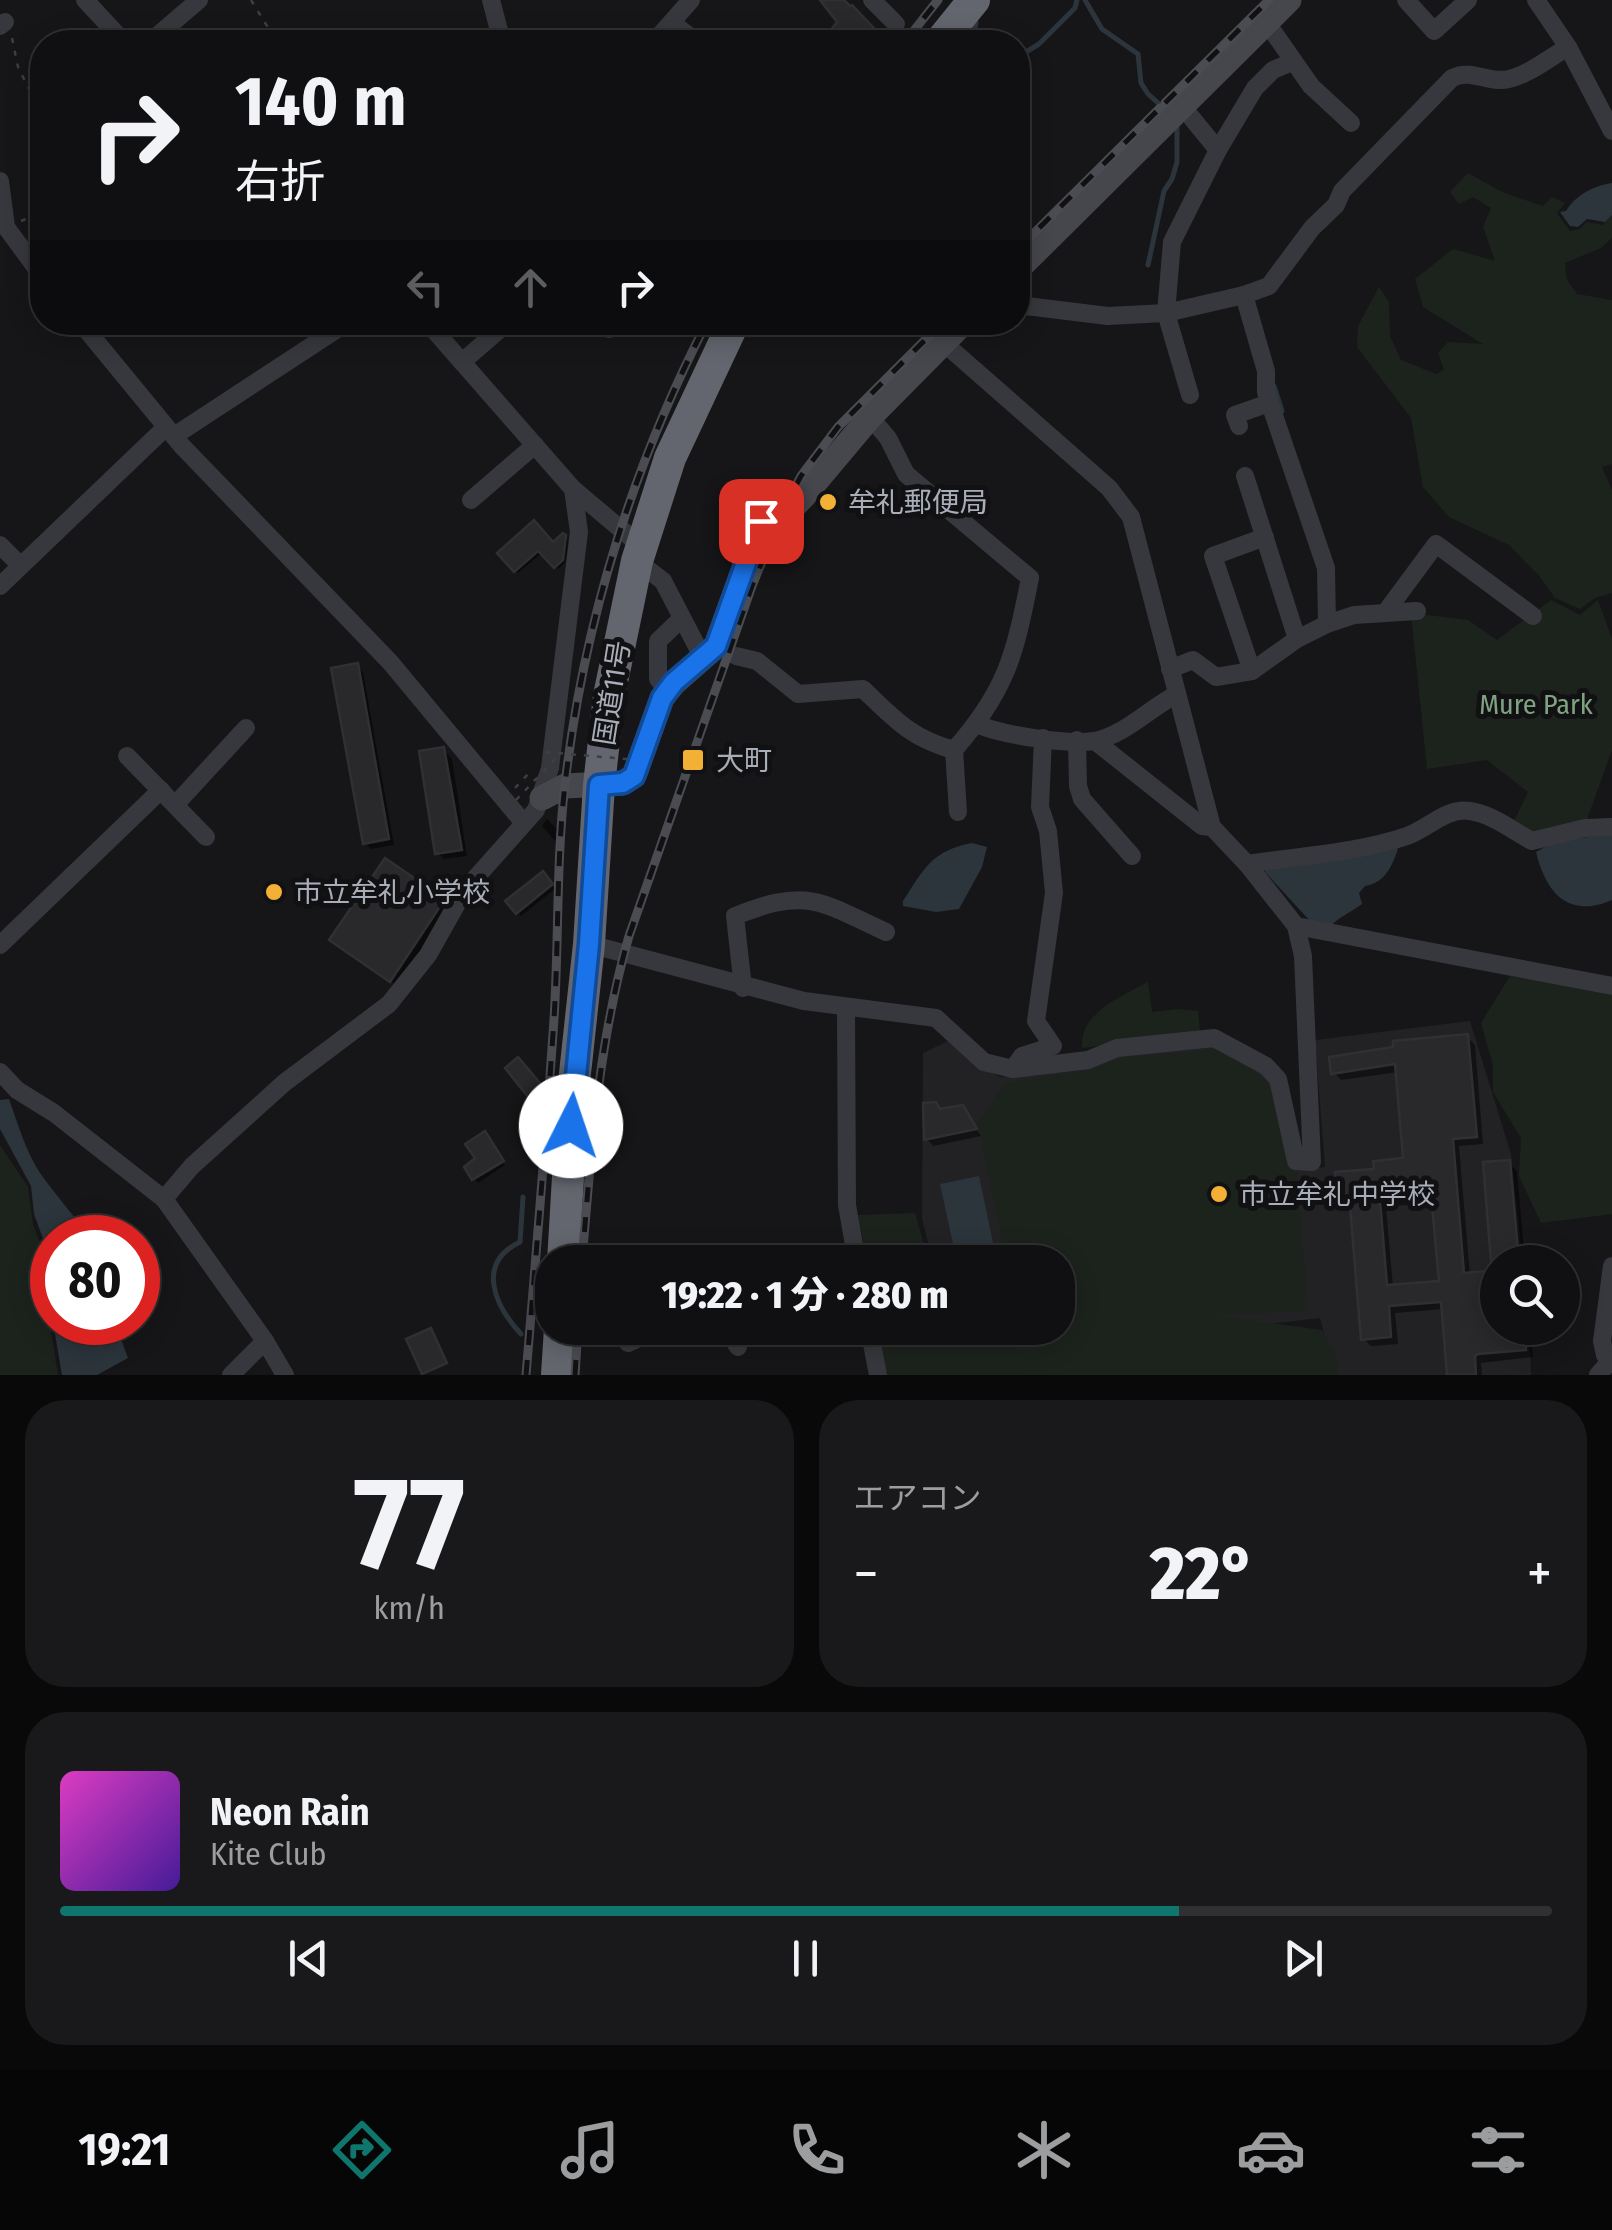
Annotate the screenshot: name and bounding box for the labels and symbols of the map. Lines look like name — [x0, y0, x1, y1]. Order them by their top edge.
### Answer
pin — [719, 479, 804, 564]
place label: 牟礼郵便局 — [848, 486, 988, 519]
marker: 牟礼郵便局 — [817, 491, 839, 513]
street label: 国道11号 — [587, 638, 637, 748]
park label: Mure Park — [1479, 688, 1594, 721]
place label: 大町 — [716, 744, 772, 777]
marker: 大町 — [680, 747, 706, 773]
place label: 市立牟礼小学校 — [294, 876, 490, 909]
marker: 市立牟礼小学校 — [263, 881, 285, 903]
position arrow — [519, 1074, 623, 1178]
place label: 市立牟礼中学校 — [1239, 1178, 1435, 1211]
marker: 市立牟礼中学校 — [1208, 1183, 1230, 1205]
speed limit sign: 80 — [30, 1215, 160, 1345]

